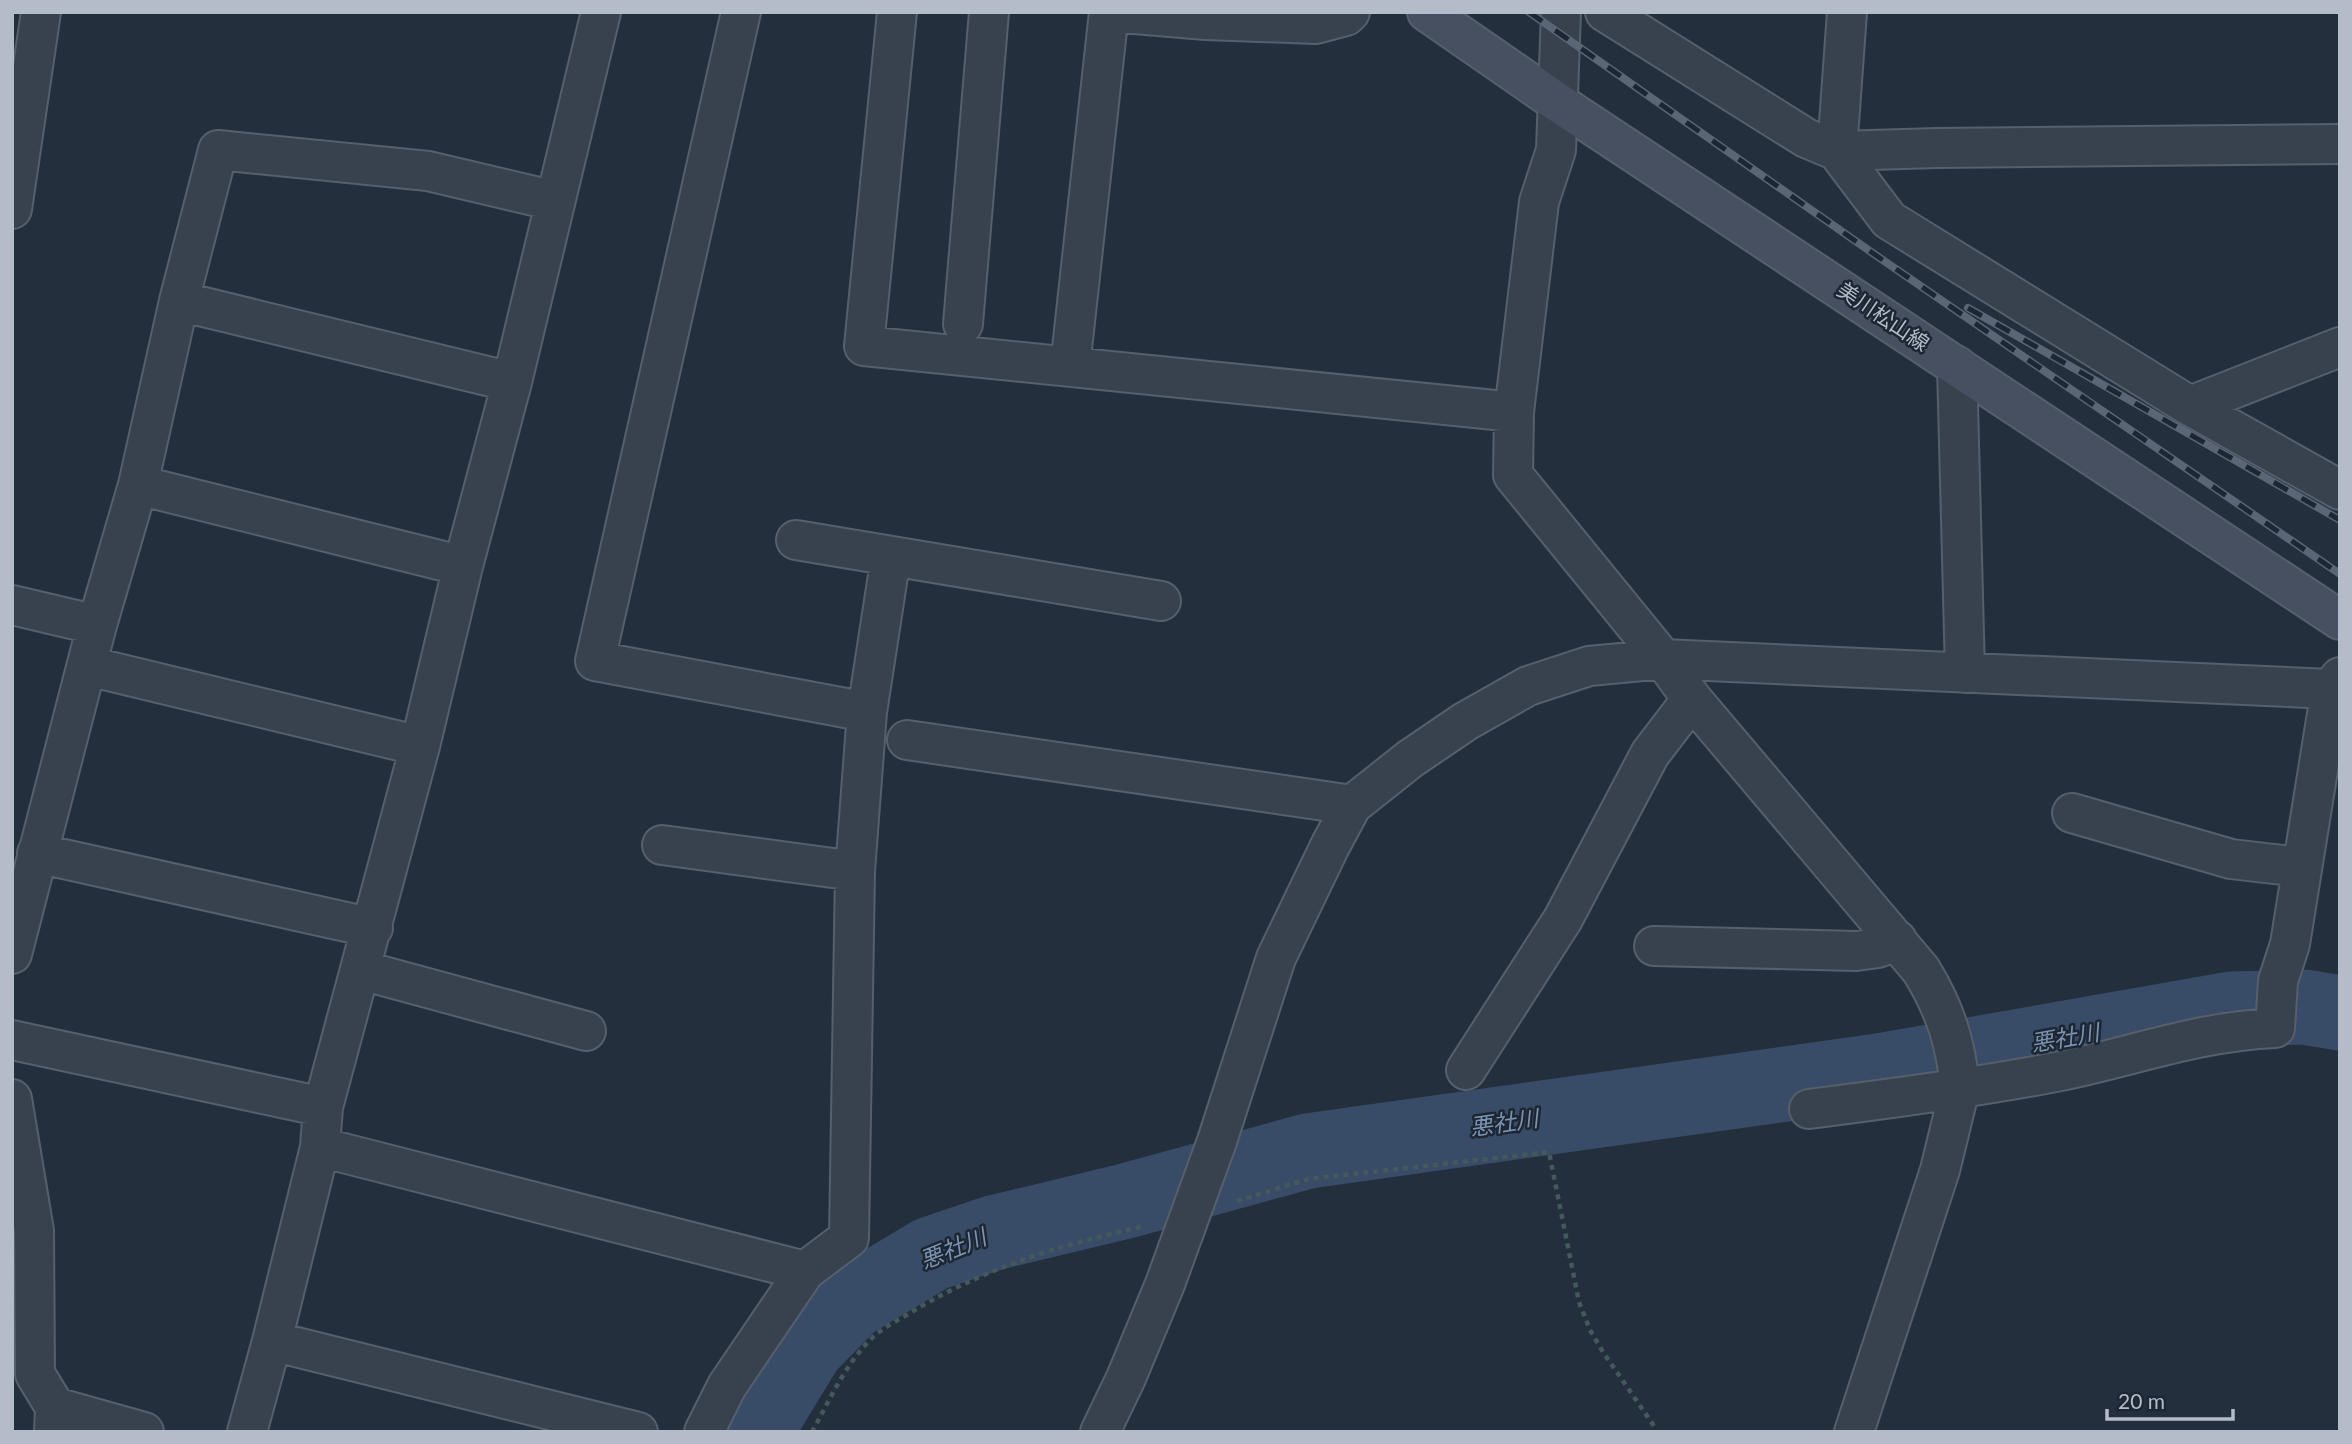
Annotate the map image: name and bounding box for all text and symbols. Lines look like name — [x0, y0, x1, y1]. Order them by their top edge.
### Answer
street label: 美川松山線 — [1833, 276, 1934, 355]
water label: 悪社川 — [2028, 1017, 2104, 1057]
water label: 悪社川 — [1468, 1103, 1543, 1141]
water label: 悪社川 — [915, 1221, 993, 1274]
scale bar — [2107, 1378, 2233, 1422]
text: 20 m — [2118, 1388, 2165, 1413]

